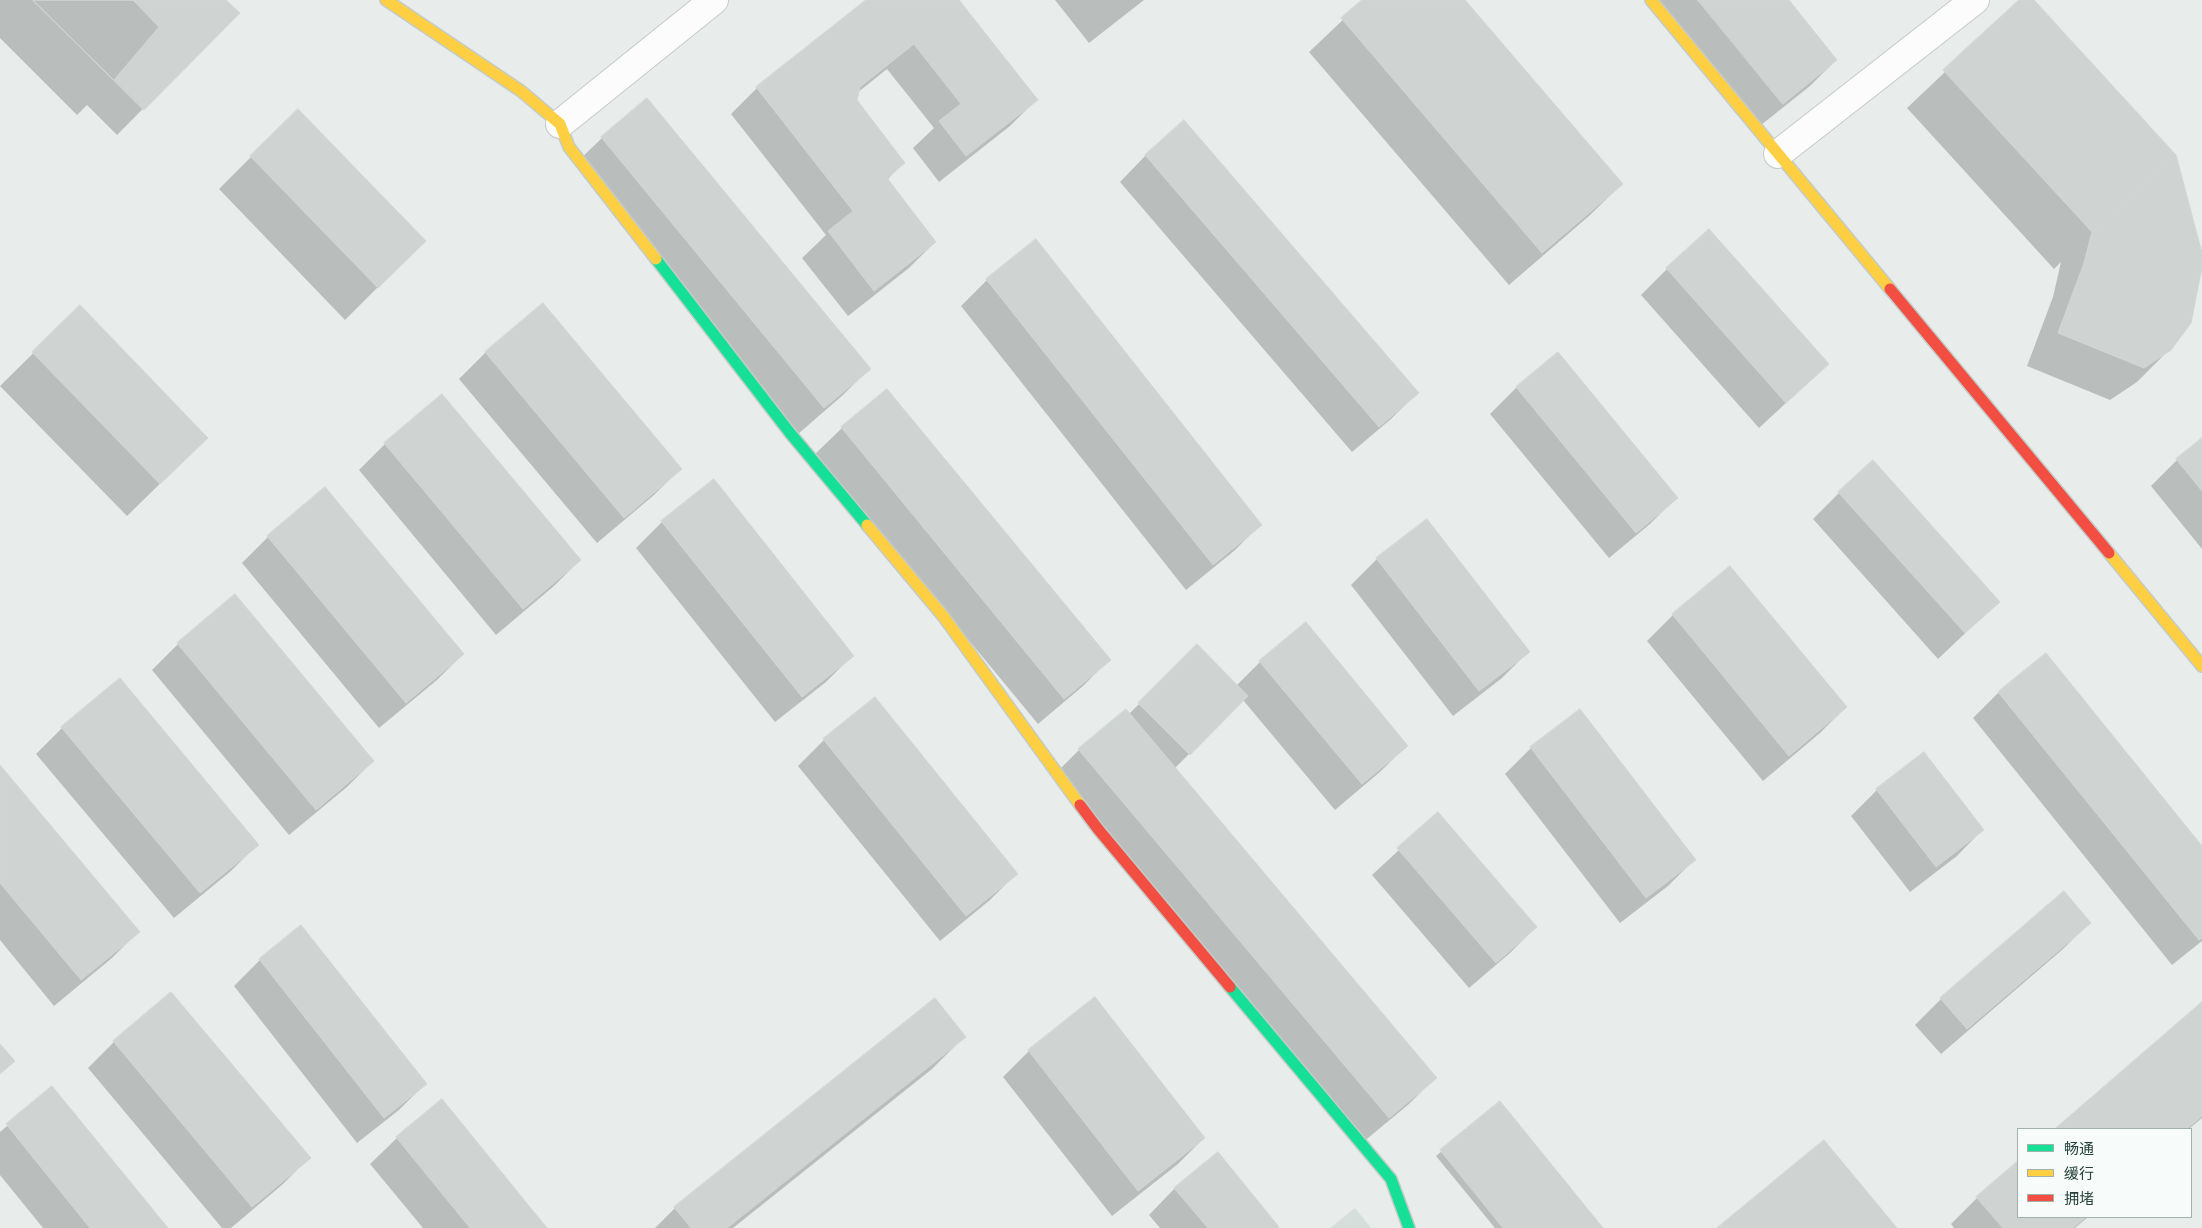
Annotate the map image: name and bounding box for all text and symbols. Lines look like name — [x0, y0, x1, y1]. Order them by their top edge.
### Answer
legend — [2017, 1128, 2192, 1218]
text: 畅通 — [2064, 1140, 2094, 1158]
text: 缓行 — [2064, 1165, 2094, 1183]
text: 拥堵 — [2064, 1190, 2094, 1208]

